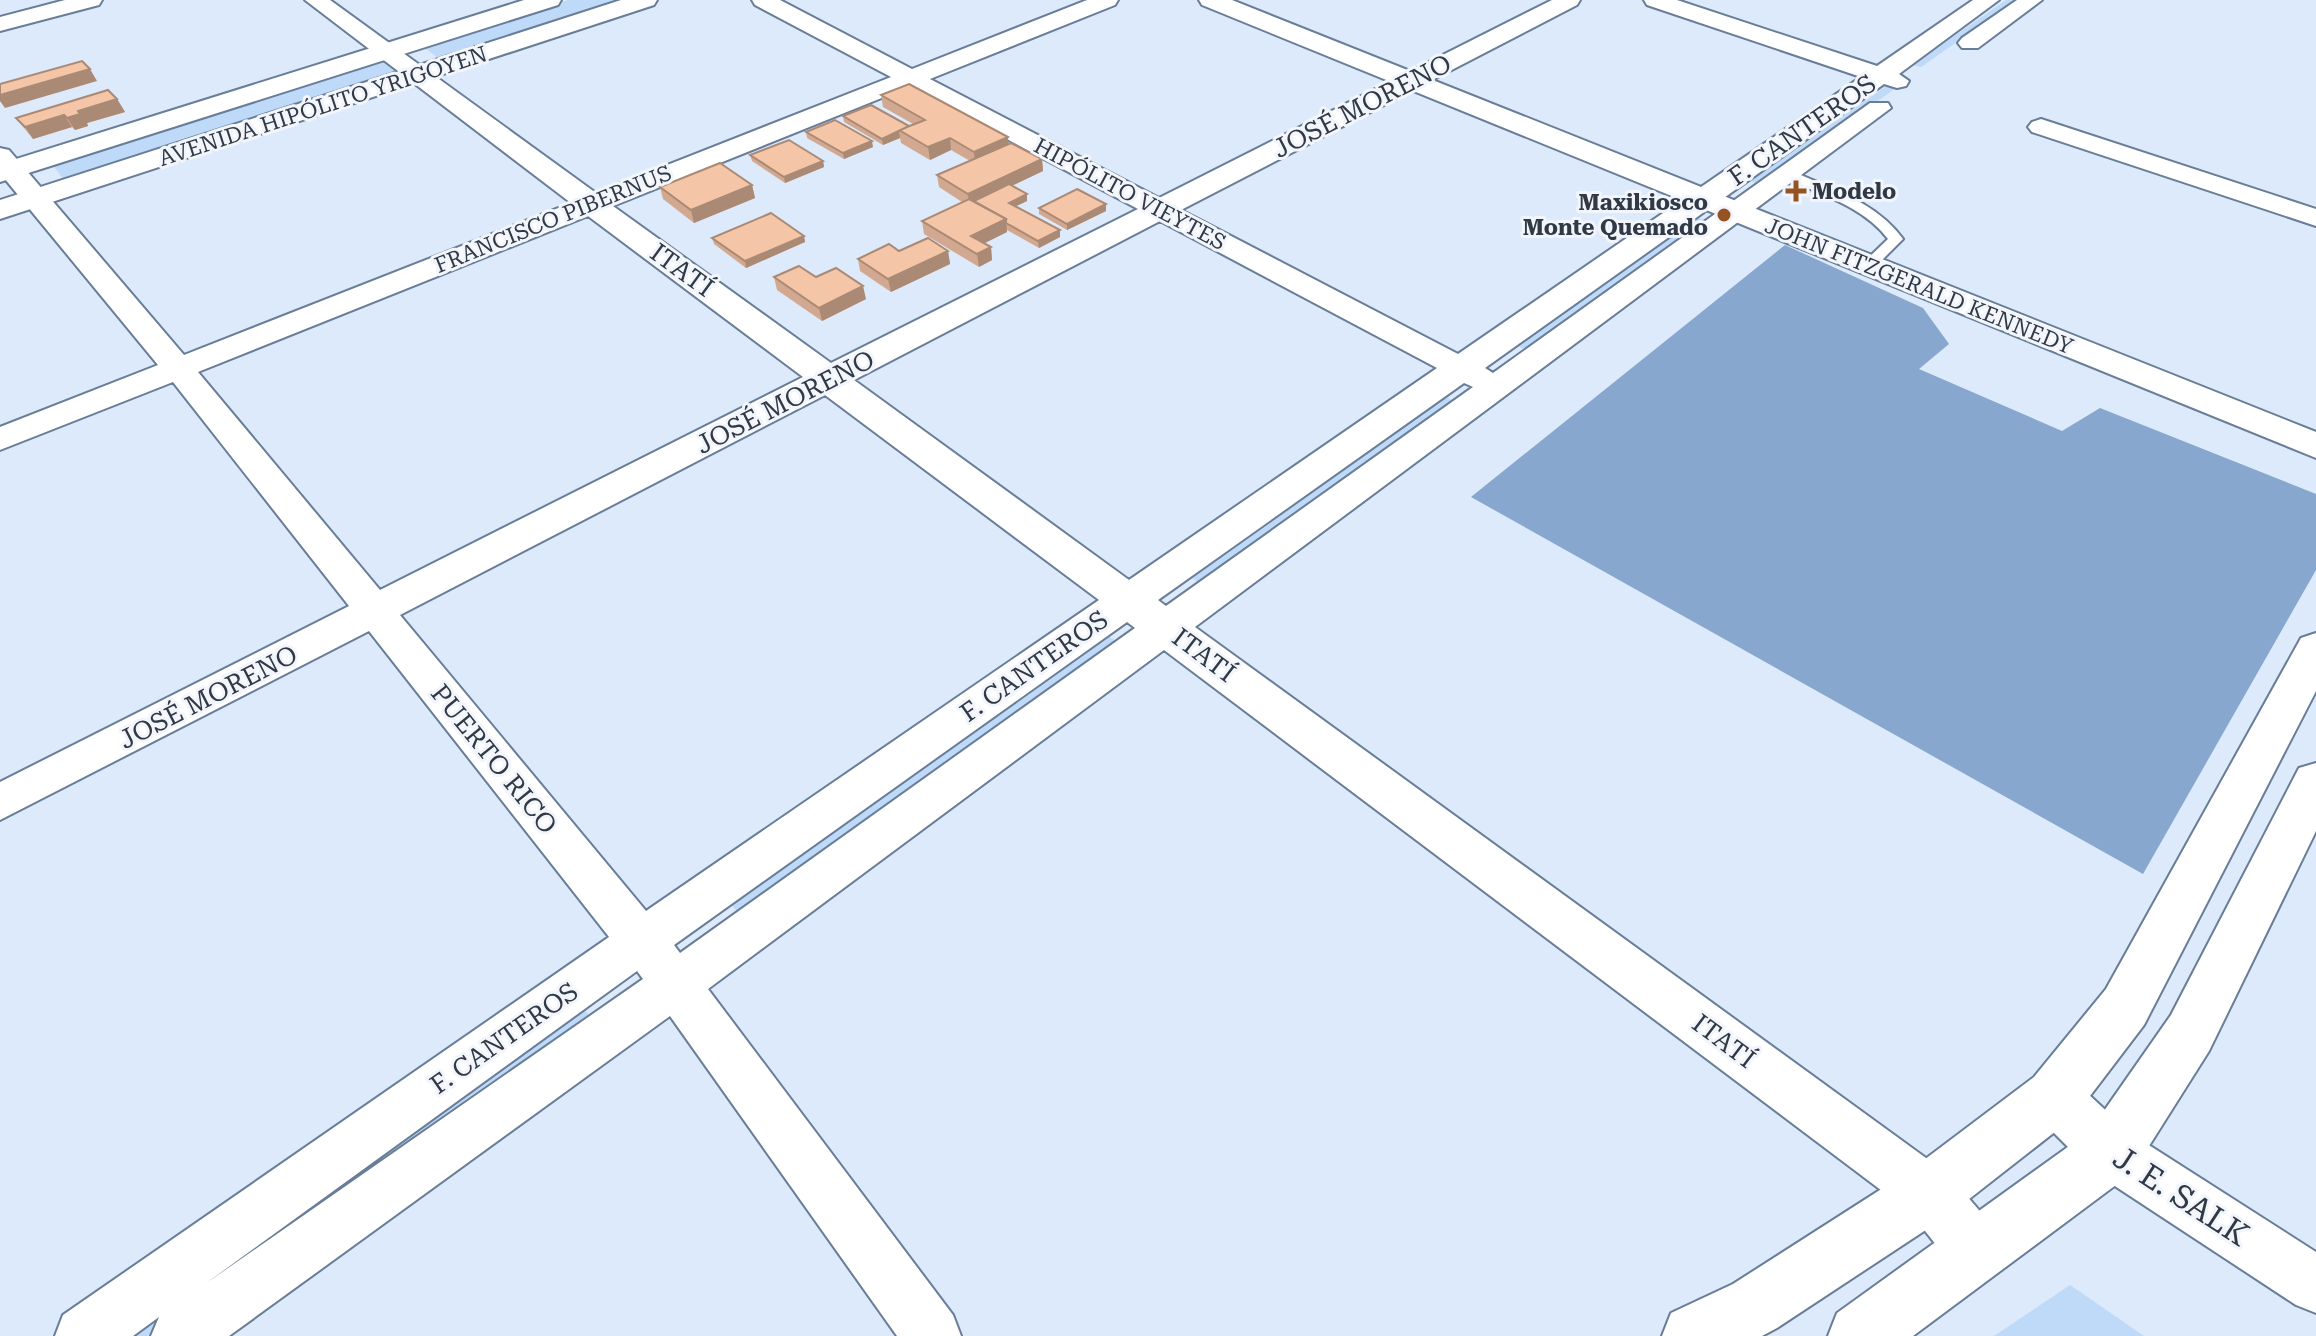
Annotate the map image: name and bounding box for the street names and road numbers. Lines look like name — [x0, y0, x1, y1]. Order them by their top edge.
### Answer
street label: AVENIDA HIPÓLITO YRIGOYEN — [155, 39, 490, 171]
street label: JOSÉ MORENO — [1267, 47, 1456, 164]
street label: F. CANTEROS — [1723, 68, 1881, 192]
street label: HIPÓLITO VIEYTES — [1030, 131, 1231, 255]
street label: FRANCISCO PIBERNUS — [431, 160, 675, 278]
street label: JOHN FITZGERALD KENNEDY — [1761, 213, 2077, 359]
street label: ITATÍ — [645, 236, 720, 303]
street label: JOSÉ MORENO — [690, 343, 879, 460]
street label: F. CANTEROS — [955, 604, 1113, 728]
street label: ITATÍ — [1167, 621, 1242, 688]
street label: JOSÉ MORENO — [113, 638, 302, 755]
street label: PUERTO RICO — [425, 678, 563, 840]
street label: F. CANTEROS — [425, 976, 583, 1100]
street label: ITATÍ — [1687, 1007, 1762, 1074]
street label: J. E. SALK — [2106, 1138, 2256, 1254]

